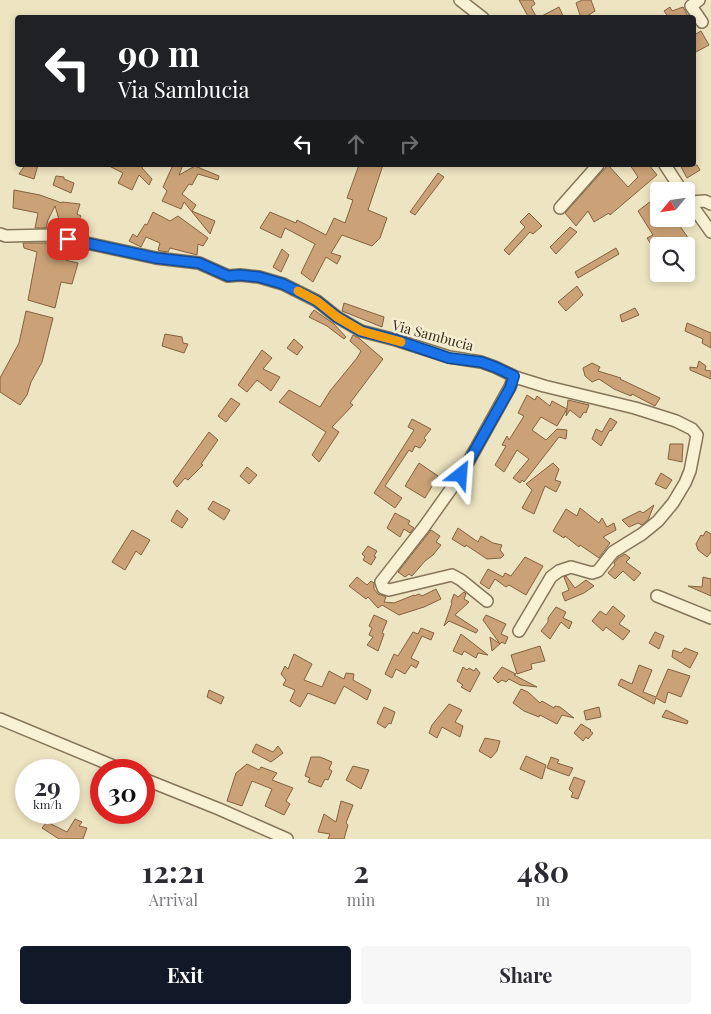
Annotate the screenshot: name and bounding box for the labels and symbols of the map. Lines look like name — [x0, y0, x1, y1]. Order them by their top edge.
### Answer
north arrow — [650, 182, 695, 228]
pin — [47, 218, 89, 260]
street label: Via Sambucia — [389, 315, 476, 355]
position arrow — [434, 448, 486, 500]
speed limit sign: 30 — [90, 759, 155, 824]

